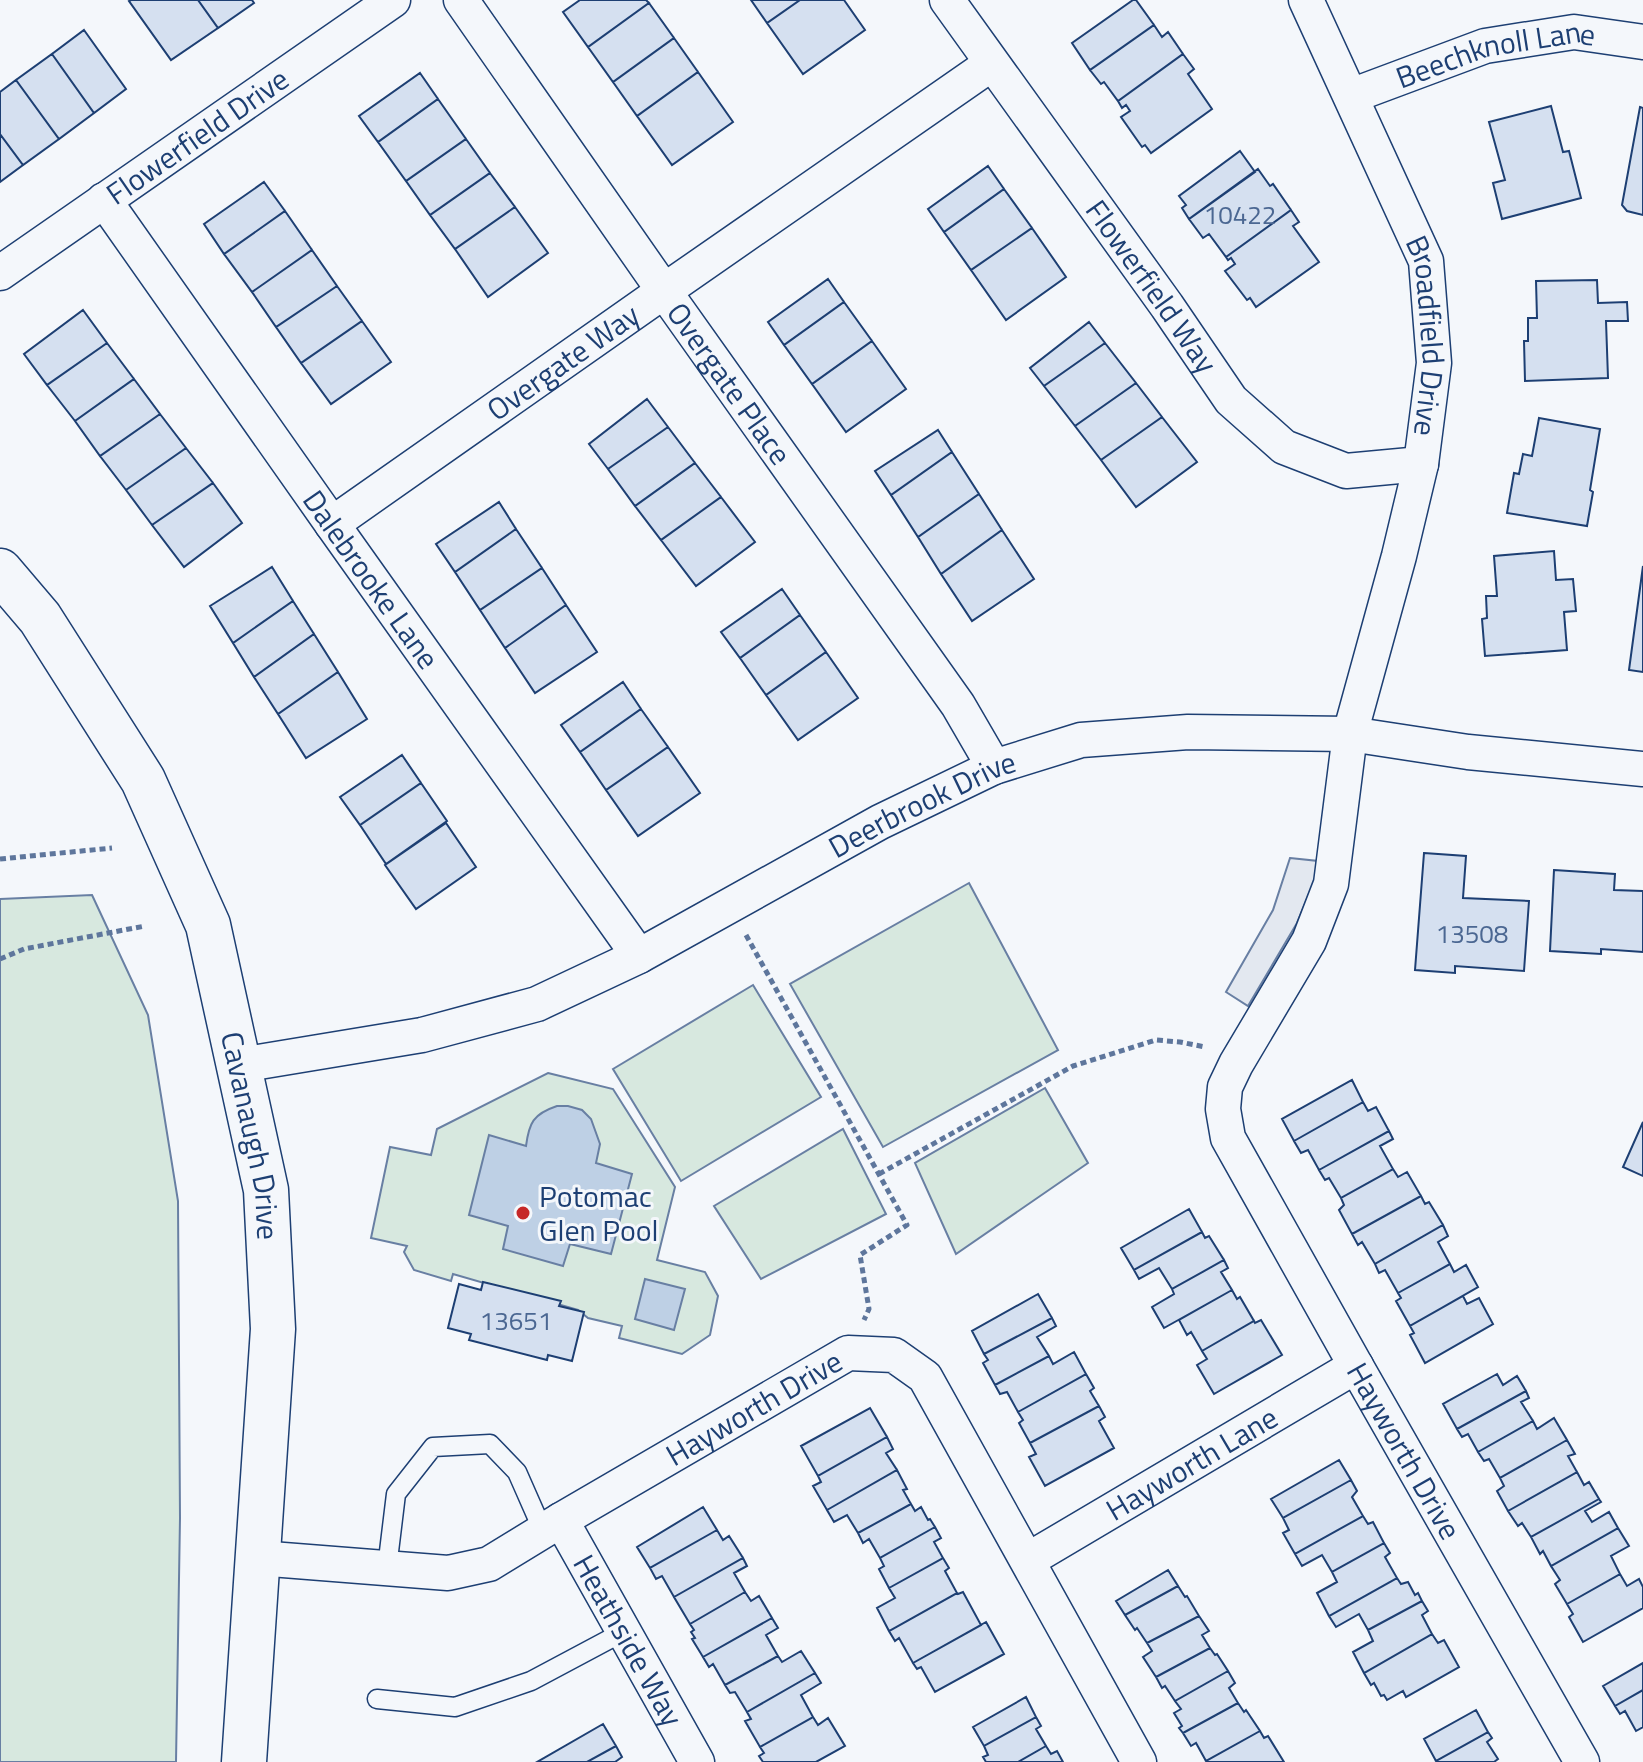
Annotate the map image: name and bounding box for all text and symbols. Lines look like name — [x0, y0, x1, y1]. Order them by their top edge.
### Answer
street label: Beechknoll Lane — [1389, 8, 1599, 100]
street label: Flowerfield Drive — [96, 56, 298, 216]
street label: Flowerfield Way — [1074, 190, 1229, 382]
house number: 10422 — [1204, 195, 1276, 234]
street label: Broadfield Drive — [1394, 227, 1457, 439]
street label: Overgate Way — [477, 292, 649, 432]
street label: Overgate Place — [656, 293, 803, 474]
street label: Dalebrooke Lane — [292, 480, 451, 678]
street label: Deerbrook Drive — [820, 739, 1021, 869]
house number: 13508 — [1436, 914, 1508, 953]
street label: Cavanaugh Drive — [209, 1027, 291, 1241]
place label: Potomac Glen Pool — [539, 1173, 659, 1253]
marker: Potomac Glen Pool — [514, 1204, 532, 1222]
house number: 13651 — [480, 1301, 552, 1340]
street label: Hayworth Drive — [657, 1338, 851, 1477]
street label: Hayworth Drive — [1335, 1354, 1473, 1548]
street label: Hayworth Lane — [1097, 1394, 1286, 1532]
street label: Heathside Way — [562, 1546, 695, 1735]

